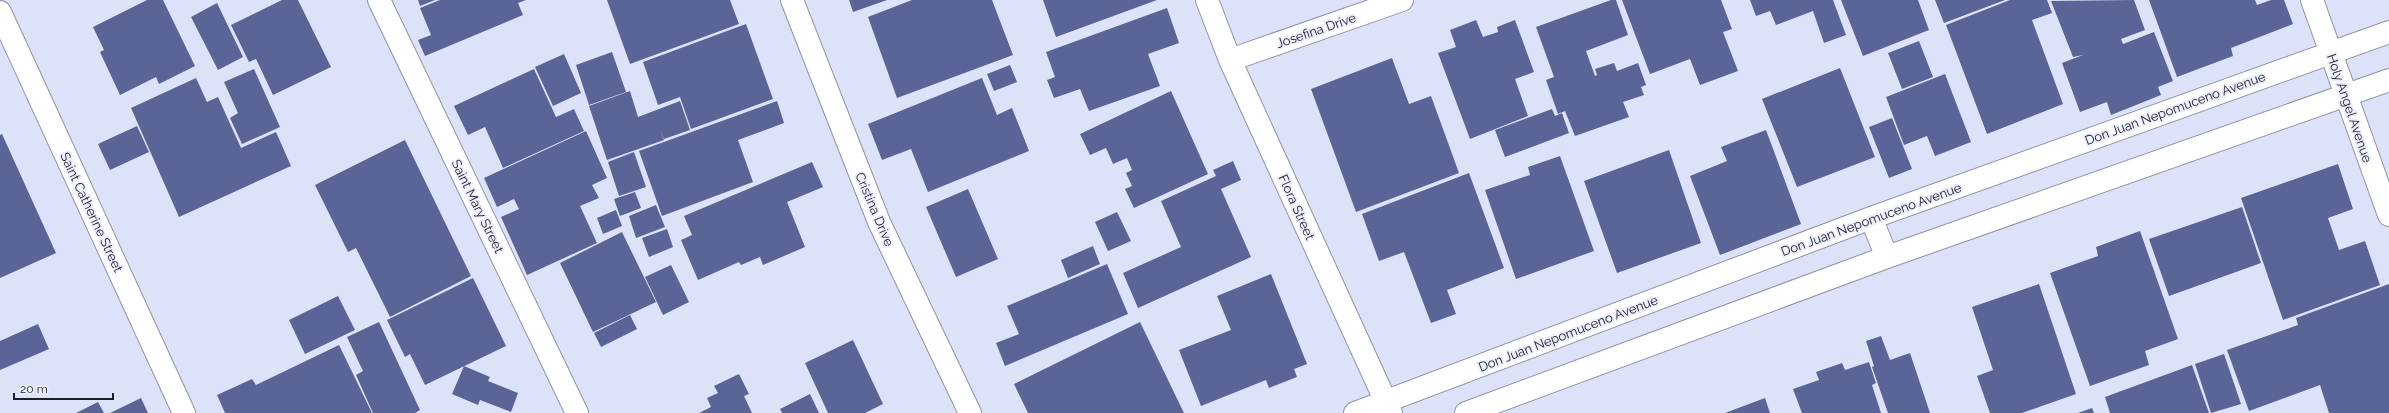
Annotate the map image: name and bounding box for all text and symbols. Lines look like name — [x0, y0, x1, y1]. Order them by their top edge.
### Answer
street label: Josefina Drive — [1274, 10, 1358, 51]
street label: Holy Angel Avenue — [2324, 52, 2375, 165]
street label: Don Juan Nepomuceno Avenue — [2083, 69, 2268, 148]
street label: Saint Catherine Street — [57, 150, 126, 275]
street label: Saint Mary Street — [448, 157, 507, 256]
street label: Cristina Drive — [852, 170, 897, 249]
street label: Flora Street — [1275, 172, 1318, 243]
street label: Don Juan Nepomuceno Avenue — [1779, 180, 1964, 259]
street label: Don Juan Nepomuceno Avenue — [1476, 292, 1660, 375]
scale bar — [14, 375, 113, 401]
text: 20 m — [20, 382, 48, 396]

